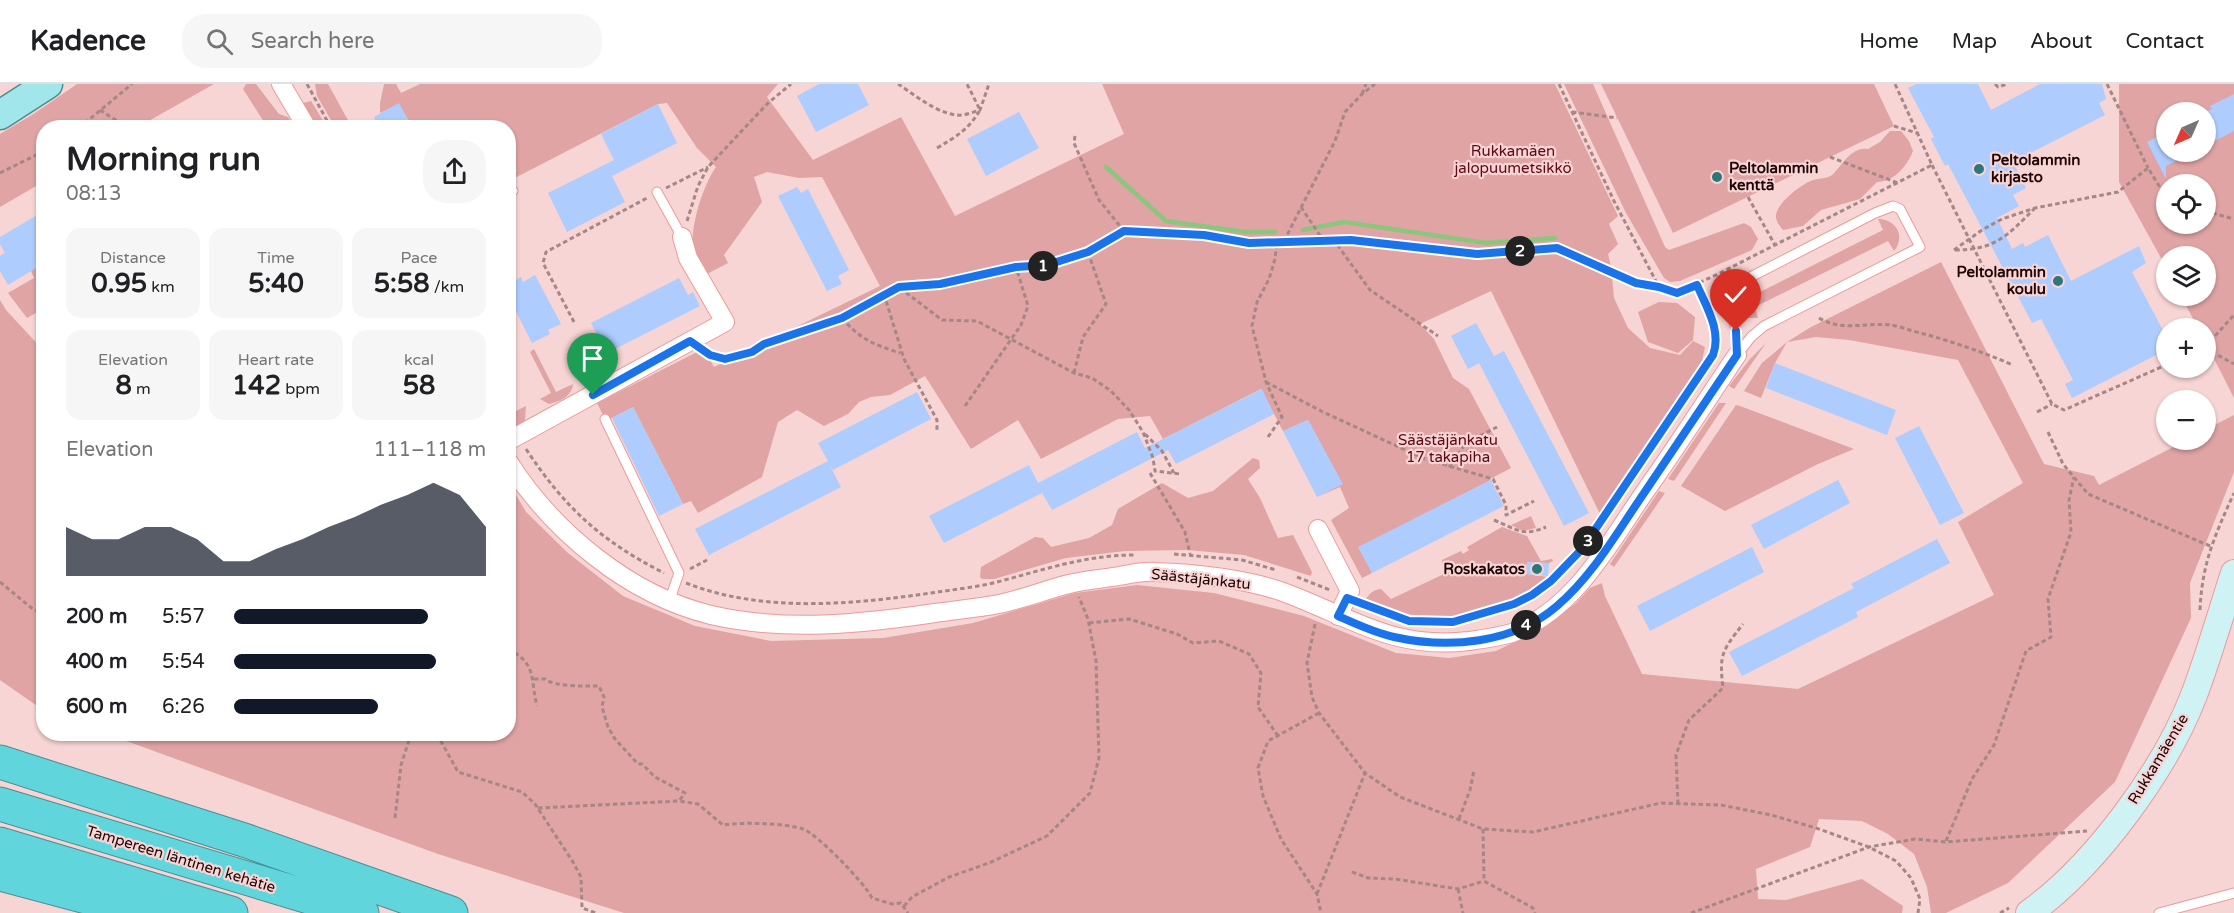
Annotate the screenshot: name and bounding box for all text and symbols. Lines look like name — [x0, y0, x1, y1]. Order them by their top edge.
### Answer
search box — [182, 14, 602, 68]
text: Kadence — [30, 24, 146, 58]
icon: search — [203, 25, 236, 58]
text: Search here — [251, 28, 374, 54]
text: Home — [1859, 29, 1919, 54]
text: Map — [1952, 29, 1997, 54]
text: About — [2030, 29, 2092, 54]
text: Contact — [2125, 29, 2204, 54]
north arrow — [2156, 102, 2216, 162]
map controls — [2156, 102, 2216, 450]
text: Morning run — [66, 140, 261, 179]
button: share — [423, 140, 486, 203]
park label: Rukkamäen jalopuumetsikkö — [1453, 142, 1572, 177]
place label: Peltolammin kirjasto — [1991, 151, 2080, 187]
place label: Peltolammin kenttä — [1729, 159, 1818, 194]
marker: Peltolammin kirjasto — [1972, 162, 1986, 176]
marker: Peltolammin kenttä — [1710, 170, 1724, 184]
button: locate — [2156, 174, 2216, 234]
text: 08:13 — [66, 182, 121, 206]
pin: 2 — [1505, 236, 1535, 266]
text: 2 — [1515, 241, 1525, 261]
button: layers — [2156, 246, 2216, 306]
text: Distance — [100, 248, 166, 268]
text: Time — [257, 248, 295, 268]
text: Pace — [401, 248, 437, 268]
pin: 1 — [1028, 251, 1058, 281]
text: 1 — [1038, 256, 1048, 276]
place label: Peltolammin koulu — [1957, 263, 2046, 298]
text: 0.95 — [91, 268, 147, 299]
text: 5:40 — [248, 268, 304, 299]
text: 5:58 — [374, 268, 430, 299]
pin — [1710, 269, 1761, 331]
marker: Peltolammin koulu — [2051, 274, 2065, 288]
text: km — [147, 277, 175, 297]
text: /km — [430, 277, 464, 297]
icon: check — [1719, 278, 1752, 311]
button: + — [2156, 318, 2216, 378]
pin — [567, 333, 618, 395]
icon: arrive — [576, 342, 609, 375]
text: Elevation — [98, 350, 168, 370]
text: Heart rate — [238, 350, 314, 370]
text: kcal — [404, 350, 434, 370]
text: 8 — [115, 370, 132, 401]
text: 142 — [232, 370, 281, 401]
text: 58 — [403, 370, 435, 401]
text: m — [132, 379, 151, 399]
text: bpm — [281, 379, 320, 399]
button: − — [2156, 390, 2216, 450]
park label: Säästäjänkatu 17 takapiha — [1398, 431, 1498, 466]
text: Elevation — [66, 438, 153, 462]
text: 111–118 m — [373, 438, 486, 462]
pin: 3 — [1573, 526, 1603, 556]
text: 3 — [1583, 531, 1593, 551]
place label: Roskakatos — [1443, 560, 1525, 578]
marker: Roskakatos — [1530, 562, 1544, 576]
street label: Säästäjänkatu — [1150, 565, 1252, 593]
text: 200 m — [66, 605, 127, 629]
text: 5:57 — [162, 605, 205, 629]
pin: 4 — [1511, 610, 1541, 640]
text: 4 — [1521, 615, 1531, 635]
text: 400 m — [66, 650, 127, 674]
text: 5:54 — [162, 650, 205, 674]
text: 600 m — [66, 695, 127, 719]
text: 6:26 — [162, 695, 205, 719]
street label: Rukkamäentie — [2124, 711, 2192, 807]
street label: Tampereen läntinen kehätie — [84, 822, 278, 896]

